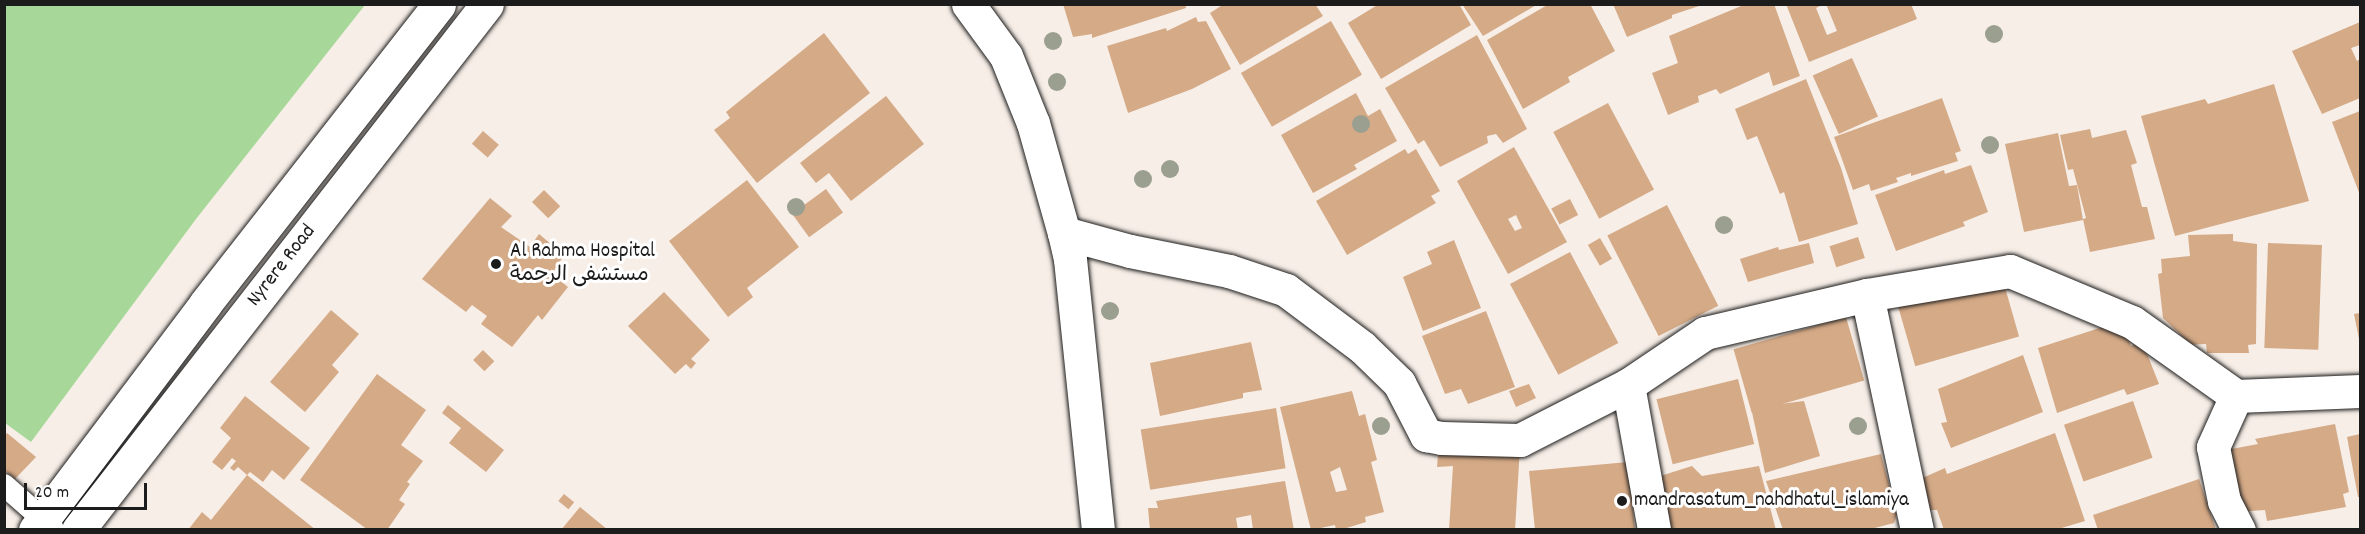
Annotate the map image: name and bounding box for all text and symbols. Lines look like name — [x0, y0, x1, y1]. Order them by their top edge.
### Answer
street label: Nyrere Road — [242, 220, 322, 312]
place label: Al Rahma Hospital مستشفى الرحمة — [510, 239, 655, 289]
marker: Al Rahma Hospital مستشفى الرحمة — [487, 255, 505, 273]
scale bar — [27, 471, 150, 509]
text: 20 m — [35, 481, 69, 506]
place label: mandrasatum_nahdhatul_islamiya — [1634, 488, 1909, 514]
marker: mandrasatum_nahdhatul_islamiya — [1615, 494, 1629, 508]

